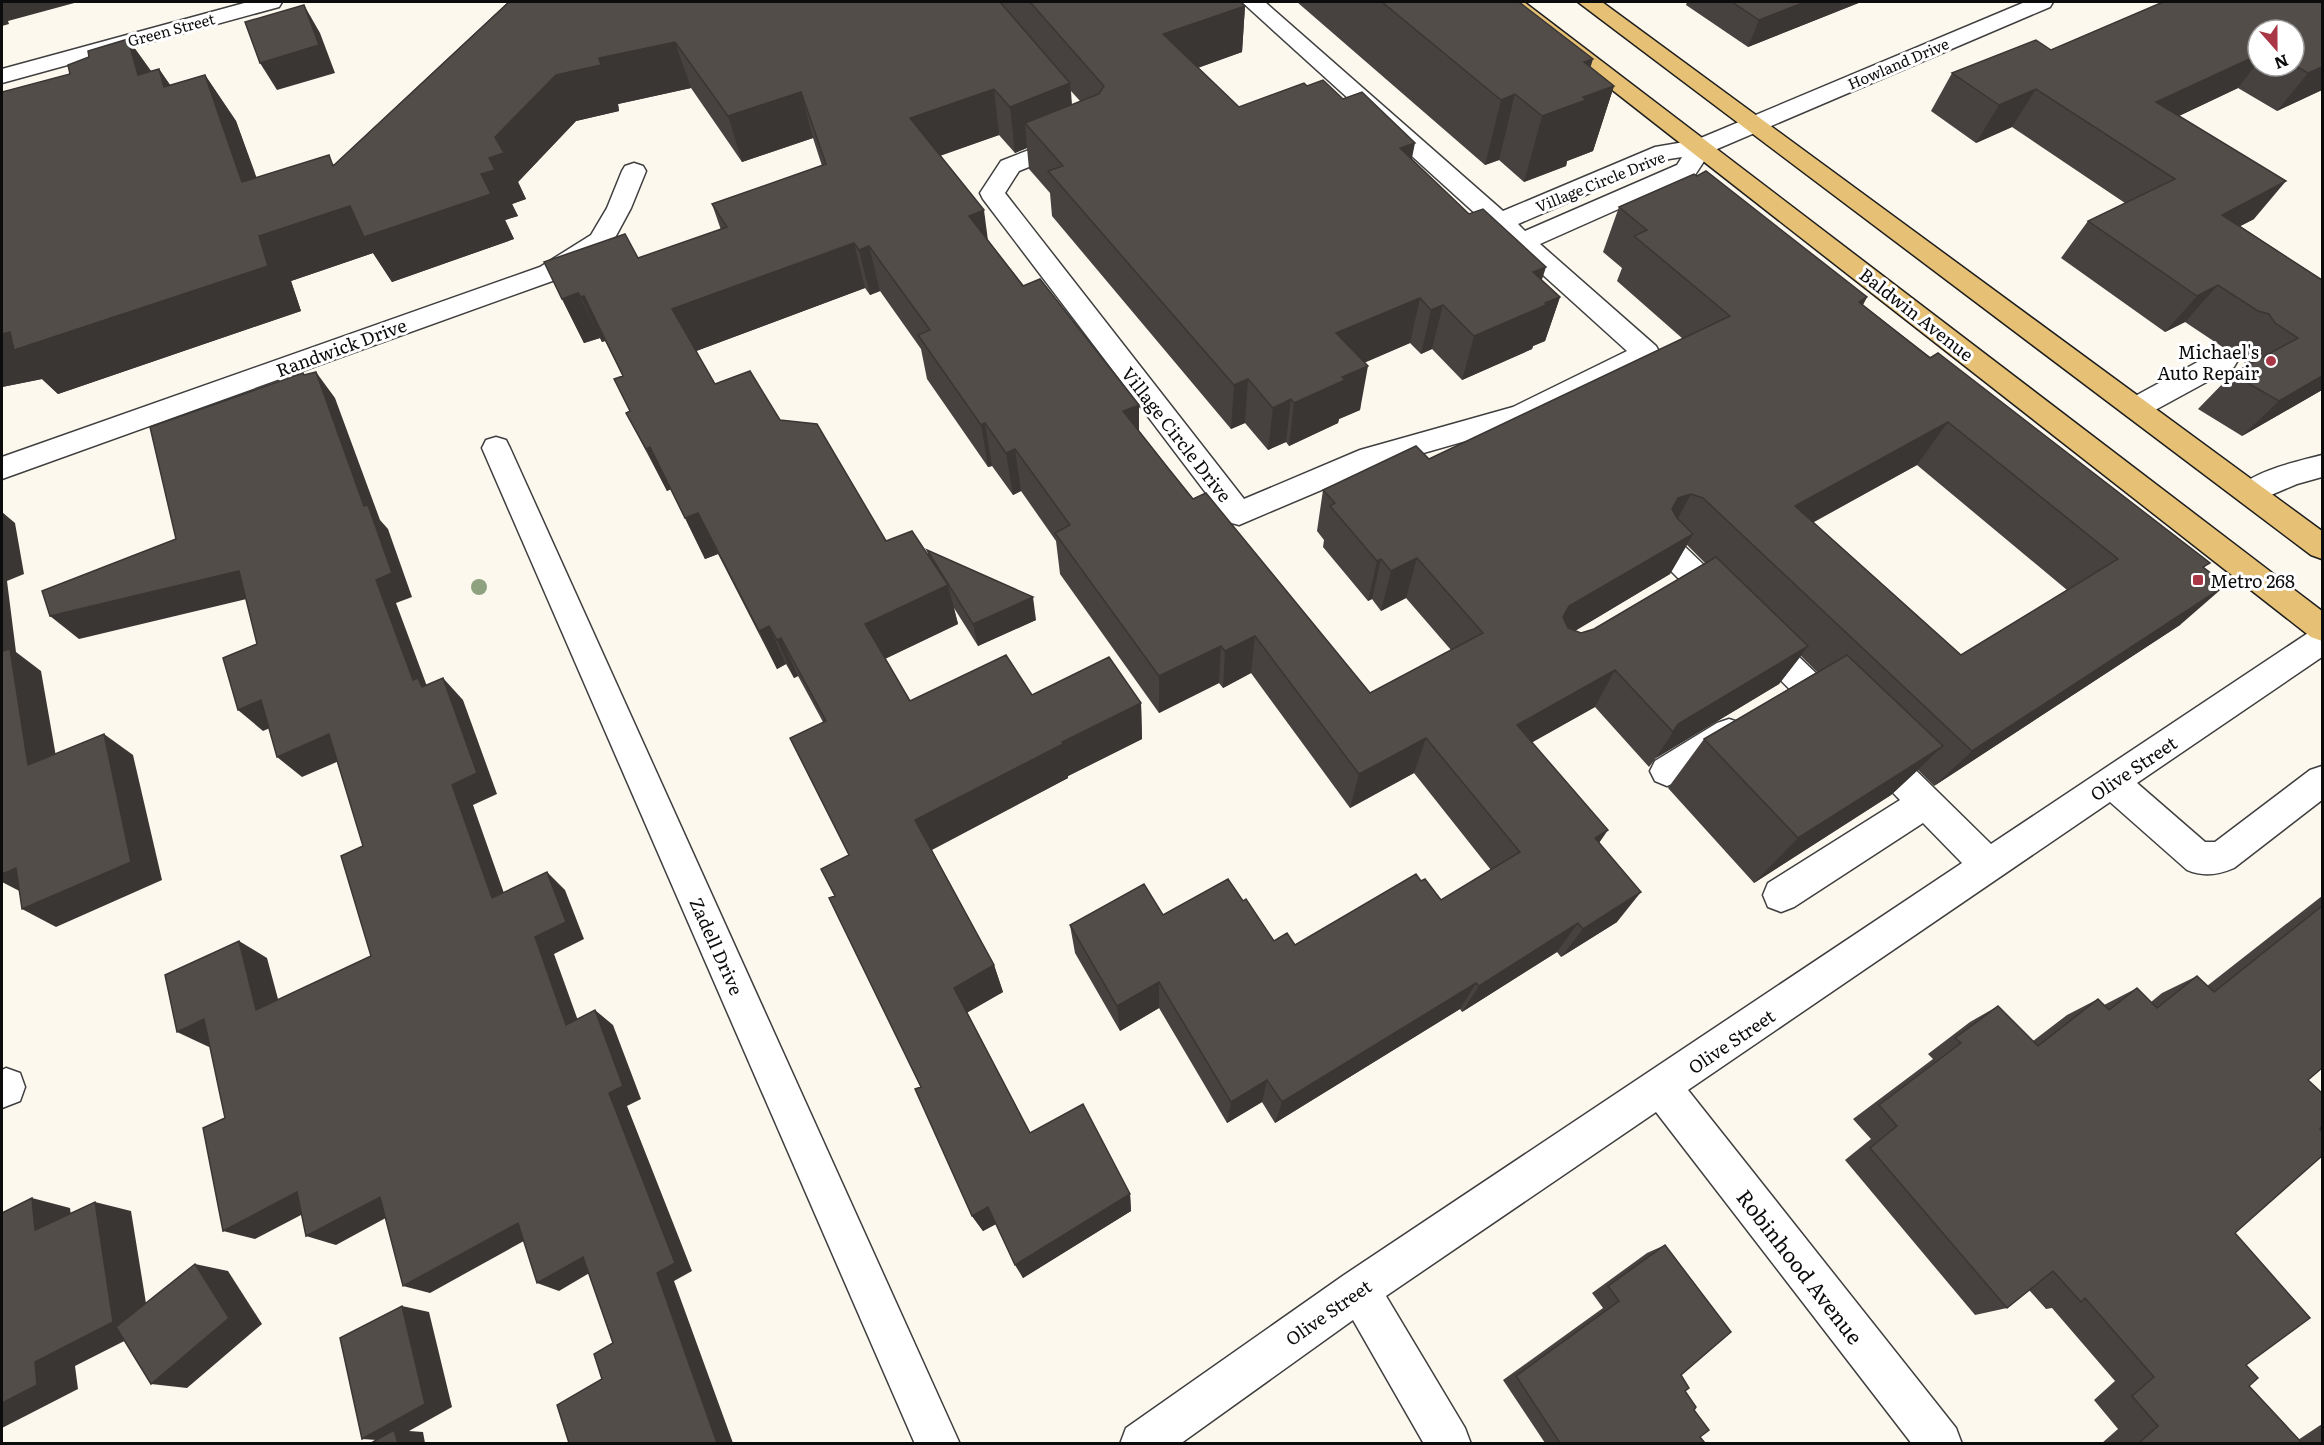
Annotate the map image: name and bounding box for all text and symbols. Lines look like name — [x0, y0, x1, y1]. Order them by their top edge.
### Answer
street label: Green Street — [125, 6, 217, 52]
north arrow — [2246, 18, 2306, 78]
street label: Howland Drive — [1844, 31, 1952, 95]
text: N — [2271, 49, 2292, 77]
street label: Village Circle Drive — [1532, 144, 1668, 217]
street label: Baldwin Avenue — [1854, 261, 1980, 367]
street label: Randwick Drive — [272, 311, 410, 383]
place label: Michael's Auto Repair — [2157, 338, 2259, 386]
marker: Michael's Auto Repair — [2264, 354, 2278, 368]
street label: Village Circle Drive — [1115, 361, 1239, 507]
place label: Metro 268 — [2210, 567, 2295, 594]
marker: Metro 268 — [2191, 573, 2205, 587]
street label: Olive Street — [2084, 729, 2182, 807]
street label: Zadell Drive — [683, 893, 751, 999]
street label: Olive Street — [1682, 1002, 1780, 1080]
street label: Robinhood Avenue — [1731, 1182, 1871, 1350]
street label: Olive Street — [1279, 1272, 1377, 1352]

